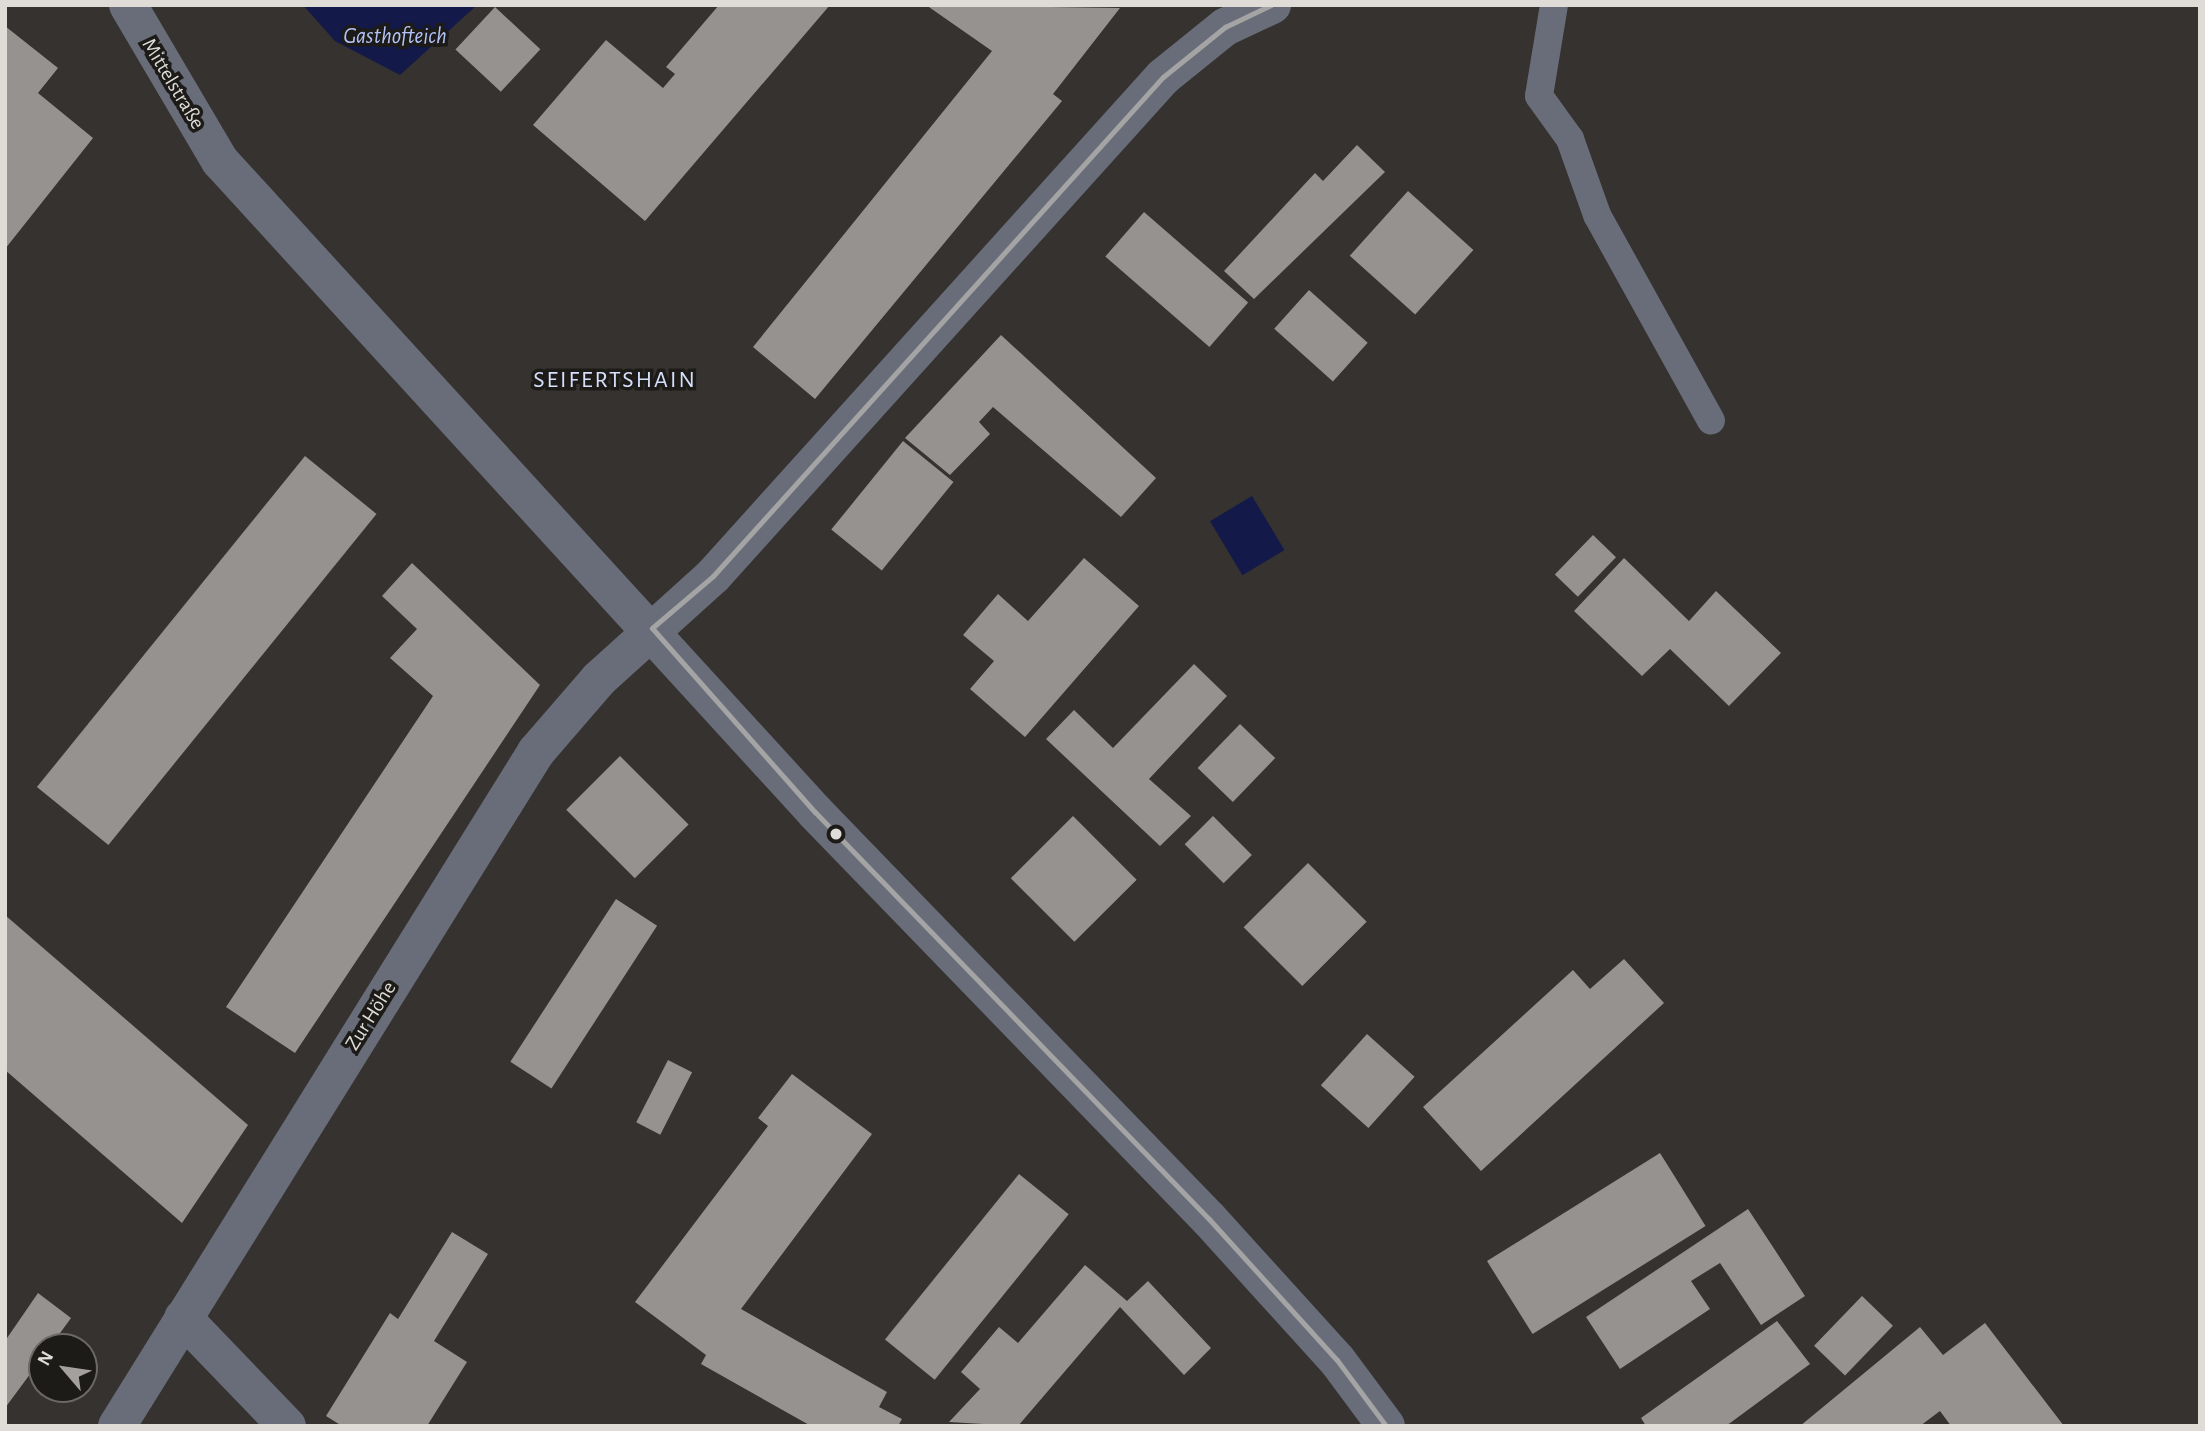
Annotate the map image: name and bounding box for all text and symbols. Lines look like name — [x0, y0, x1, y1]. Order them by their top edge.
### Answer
water label: Gasthofteich — [343, 23, 447, 51]
street label: Mittelstraße — [136, 34, 210, 134]
district label: SEIFERTSHAIN — [535, 367, 695, 395]
unlabelled marker — [829, 827, 843, 841]
street label: Zur Höhe — [340, 977, 402, 1055]
north arrow — [28, 1333, 98, 1403]
text: N — [34, 1348, 57, 1369]

